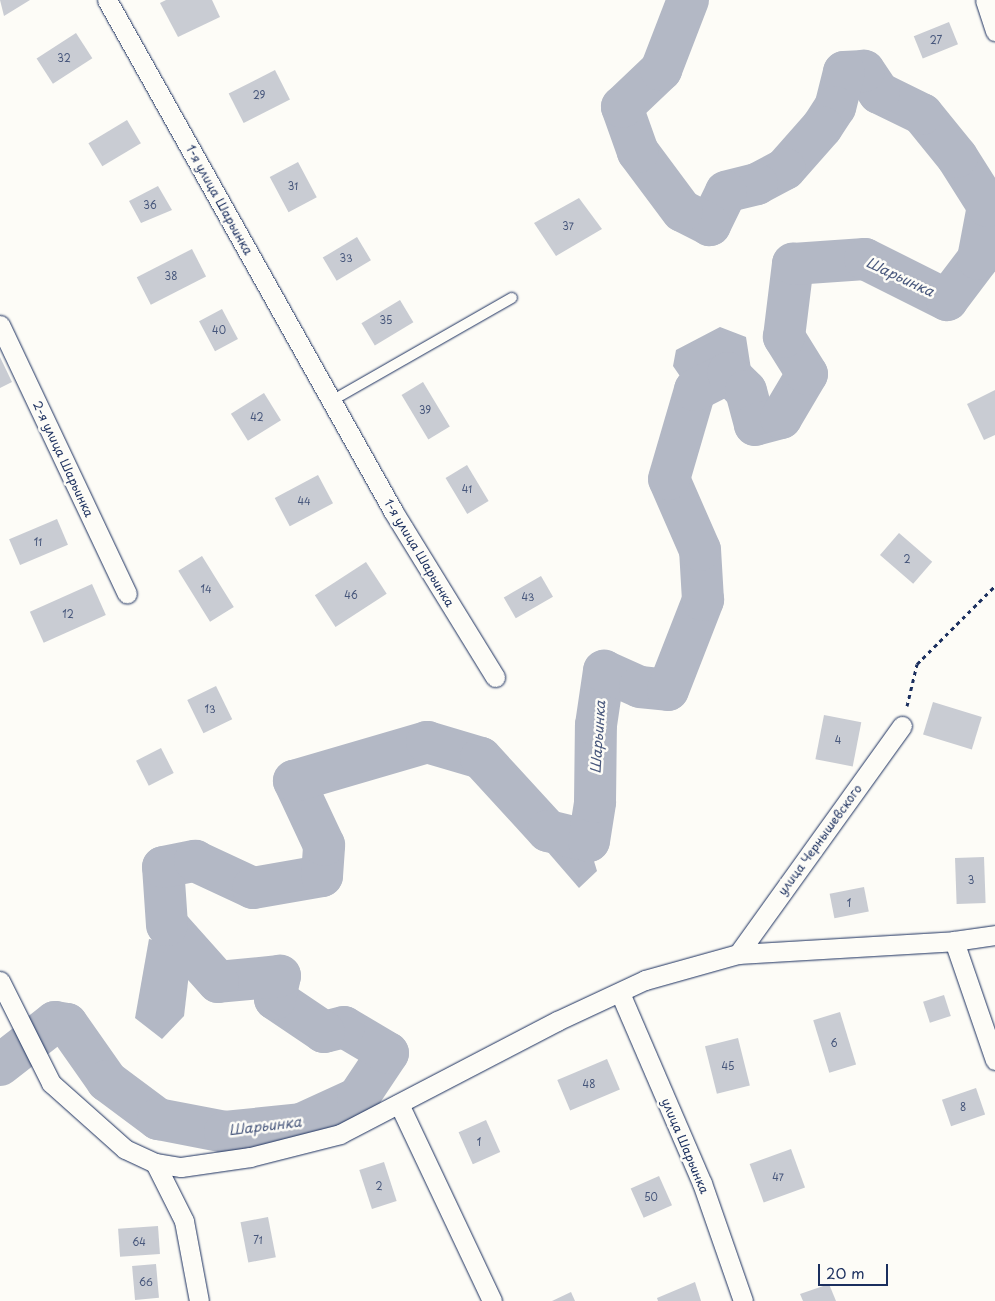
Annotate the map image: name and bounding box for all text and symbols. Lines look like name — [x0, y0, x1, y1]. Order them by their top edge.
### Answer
house number: 27 — [930, 34, 942, 46]
house number: 32 — [57, 52, 71, 64]
house number: 29 — [253, 89, 265, 101]
street label: 1-я улица Шарьинка — [183, 142, 255, 258]
house number: 31 — [288, 180, 298, 192]
house number: 36 — [143, 199, 157, 211]
house number: 37 — [562, 220, 574, 232]
house number: 33 — [339, 252, 353, 264]
water label: Шарьинка — [863, 254, 937, 300]
house number: 38 — [165, 270, 177, 282]
house number: 35 — [380, 314, 392, 326]
house number: 40 — [212, 324, 226, 336]
street label: 2-я улица Шарьинка — [30, 398, 96, 520]
house number: 39 — [419, 404, 431, 416]
house number: 42 — [250, 411, 264, 423]
house number: 41 — [462, 483, 472, 495]
house number: 44 — [297, 495, 311, 507]
street label: 1-я улица Шарьинка — [381, 496, 457, 610]
house number: 11 — [34, 536, 42, 548]
house number: 2 — [903, 553, 911, 565]
house number: 14 — [200, 583, 212, 595]
house number: 46 — [344, 589, 358, 601]
house number: 43 — [522, 591, 534, 603]
house number: 12 — [62, 608, 74, 620]
water label: Шарьинка — [587, 700, 609, 774]
house number: 13 — [204, 703, 216, 715]
house number: 4 — [835, 734, 841, 746]
street label: улица Чернышевского — [775, 782, 865, 898]
house number: 3 — [968, 874, 974, 886]
house number: 1 — [847, 897, 851, 909]
house number: 6 — [830, 1037, 838, 1049]
house number: 45 — [722, 1060, 734, 1072]
house number: 48 — [583, 1078, 595, 1090]
street label: улица Шарьинка — [658, 1096, 712, 1196]
house number: 8 — [960, 1101, 966, 1113]
water label: Шарьинка — [228, 1113, 302, 1139]
house number: 1 — [477, 1136, 481, 1148]
house number: 47 — [772, 1171, 784, 1183]
house number: 2 — [375, 1180, 383, 1192]
house number: 50 — [644, 1191, 658, 1203]
house number: 71 — [253, 1234, 263, 1246]
house number: 64 — [132, 1236, 146, 1248]
scale bar — [820, 1254, 890, 1286]
text: 20 m — [826, 1261, 865, 1284]
house number: 66 — [139, 1276, 153, 1288]

